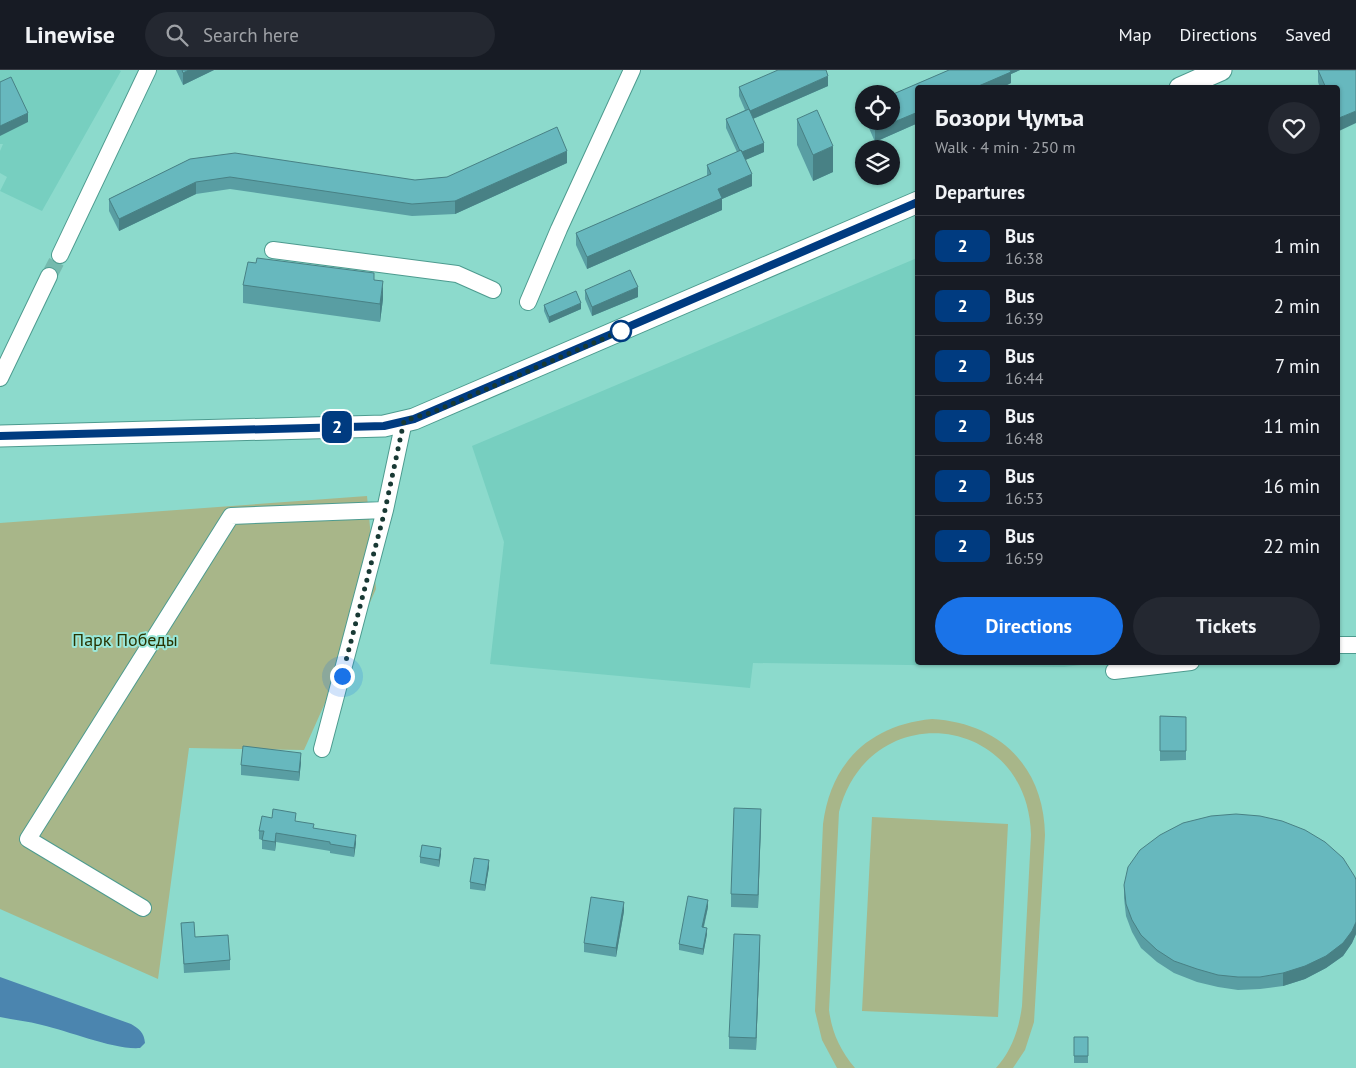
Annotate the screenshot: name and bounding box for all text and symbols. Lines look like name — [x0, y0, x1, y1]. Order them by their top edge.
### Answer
search box — [145, 12, 495, 57]
text: Linewise — [25, 19, 115, 50]
icon: search — [163, 21, 191, 49]
text: Search here — [203, 23, 299, 47]
text: Map — [1119, 23, 1151, 46]
text: Directions — [1179, 23, 1257, 46]
text: Saved — [1285, 23, 1331, 46]
map controls — [855, 85, 900, 185]
button: locate — [855, 85, 900, 130]
text: Бозори Ҷумъа — [935, 102, 1084, 133]
button: heart — [1268, 102, 1320, 154]
text: Walk · 4 min · 250 m — [935, 137, 1075, 157]
button: layers — [855, 140, 900, 185]
text: Departures — [935, 180, 1025, 204]
text: Bus — [1005, 224, 1034, 248]
text: 2 — [957, 234, 968, 257]
text: 1 min — [1274, 234, 1320, 258]
text: 16:38 — [1005, 248, 1043, 268]
text: Bus — [1005, 284, 1034, 308]
text: 2 — [957, 294, 968, 317]
text: 2 min — [1274, 294, 1320, 318]
text: 16:39 — [1005, 308, 1043, 328]
unlabelled marker — [610, 320, 632, 342]
text: Bus — [1005, 344, 1034, 368]
text: 2 — [957, 354, 968, 377]
text: 7 min — [1275, 354, 1320, 378]
text: 16:44 — [1005, 368, 1043, 388]
text: Bus — [1005, 404, 1034, 428]
line badge: 2 — [321, 411, 353, 443]
text: 2 — [957, 414, 968, 437]
text: 11 min — [1263, 414, 1320, 438]
text: 2 — [332, 415, 342, 438]
text: 16:48 — [1005, 428, 1043, 448]
text: Bus — [1005, 464, 1034, 488]
text: 2 — [957, 474, 968, 497]
text: 16 min — [1263, 474, 1320, 498]
text: 16:53 — [1005, 488, 1043, 508]
text: Bus — [1005, 524, 1034, 548]
text: 2 — [957, 534, 968, 557]
text: 22 min — [1263, 534, 1320, 558]
text: 16:59 — [1005, 548, 1043, 568]
button: Directions — [935, 597, 1123, 655]
button: Tickets — [1133, 597, 1320, 655]
park label: Парк Победы — [72, 628, 178, 651]
your location — [330, 664, 355, 689]

